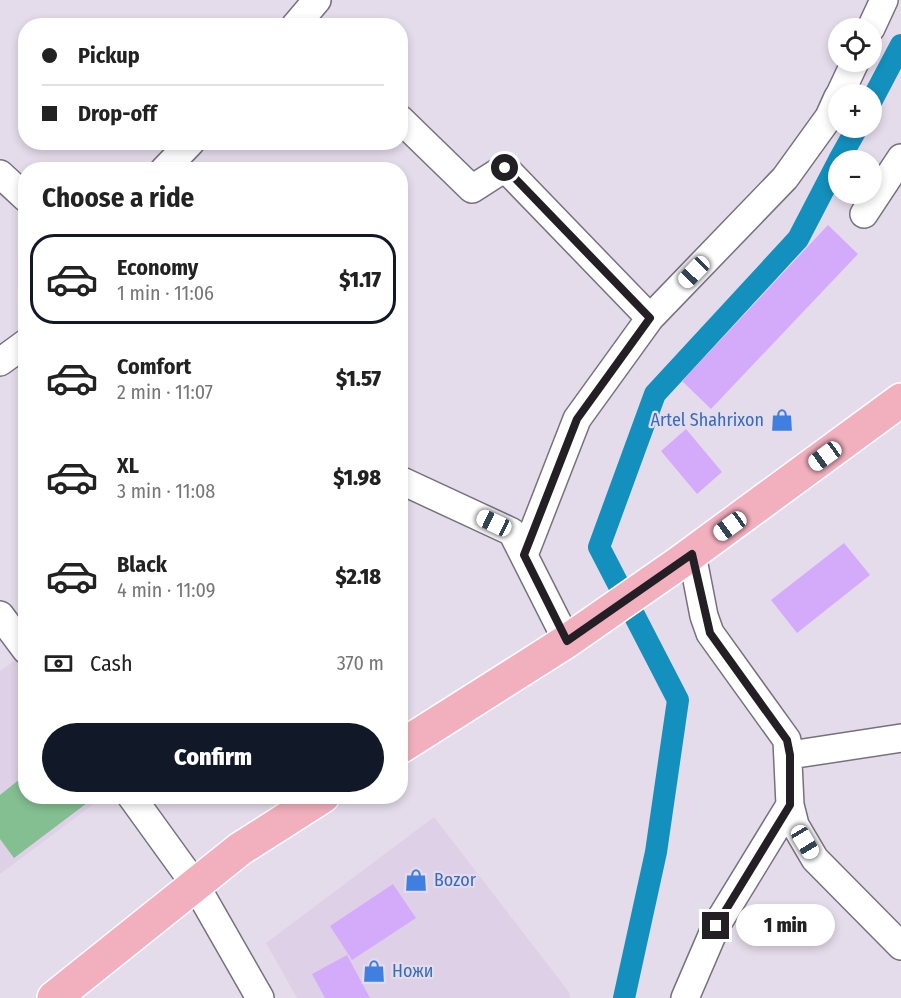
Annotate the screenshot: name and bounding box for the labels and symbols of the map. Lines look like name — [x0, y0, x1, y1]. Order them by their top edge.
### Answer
route start — [491, 154, 518, 181]
car — [675, 253, 713, 291]
shop icon: Artel Shahrixon — [769, 407, 795, 433]
place label: Artel Shahrixon — [651, 409, 764, 431]
car — [805, 438, 845, 474]
car — [474, 507, 514, 539]
car — [710, 508, 750, 544]
car — [788, 822, 822, 862]
shop icon: Bozor — [403, 867, 429, 893]
place label: Bozor — [434, 869, 477, 891]
callout: 1 min — [737, 905, 836, 947]
route end — [702, 912, 729, 939]
shop icon: Ножи — [361, 958, 387, 984]
place label: Ножи — [392, 960, 433, 982]

